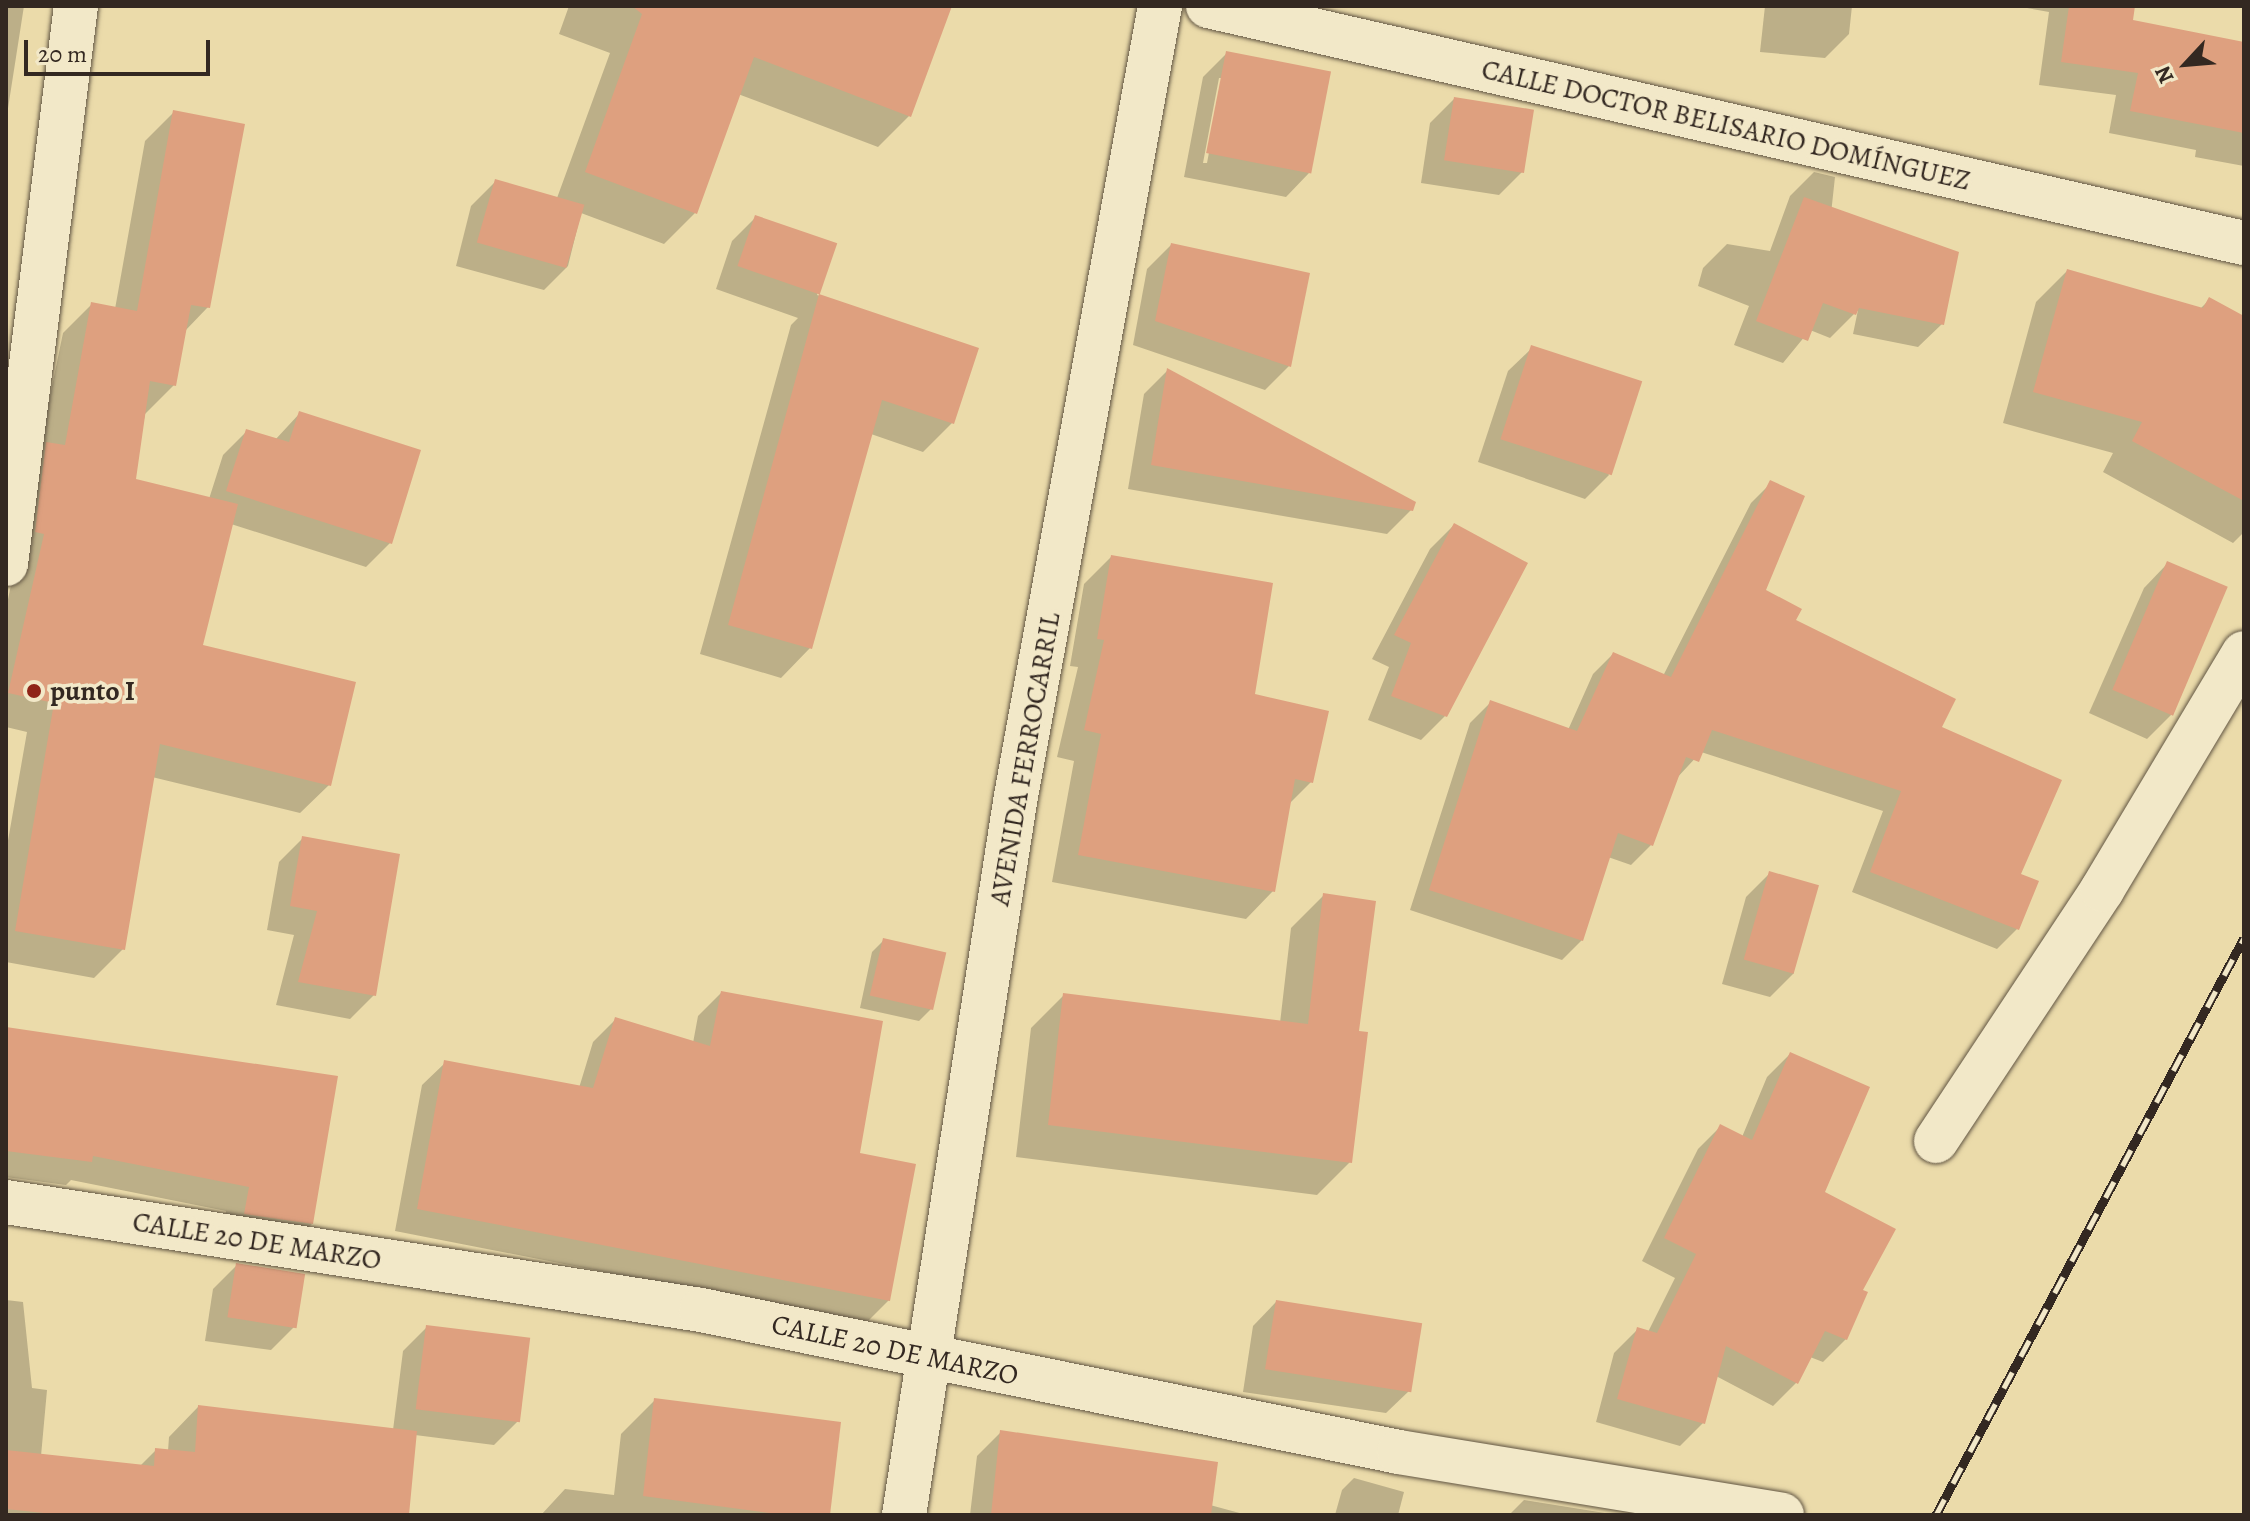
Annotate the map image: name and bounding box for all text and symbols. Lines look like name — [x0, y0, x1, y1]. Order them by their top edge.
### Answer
scale bar — [28, 24, 214, 74]
north arrow — [2146, 24, 2226, 104]
text: 20 m — [38, 38, 87, 70]
street label: CALLE DOCTOR BELISARIO DOMÍNGUEZ — [1478, 52, 1974, 198]
text: N — [2147, 61, 2181, 88]
street label: AVENIDA FERROCARRIL — [983, 610, 1067, 908]
place label: punto I — [50, 674, 135, 708]
marker: punto I — [25, 682, 43, 700]
street label: CALLE 20 DE MARZO — [130, 1205, 384, 1277]
street label: CALLE 20 DE MARZO — [769, 1307, 1021, 1393]

